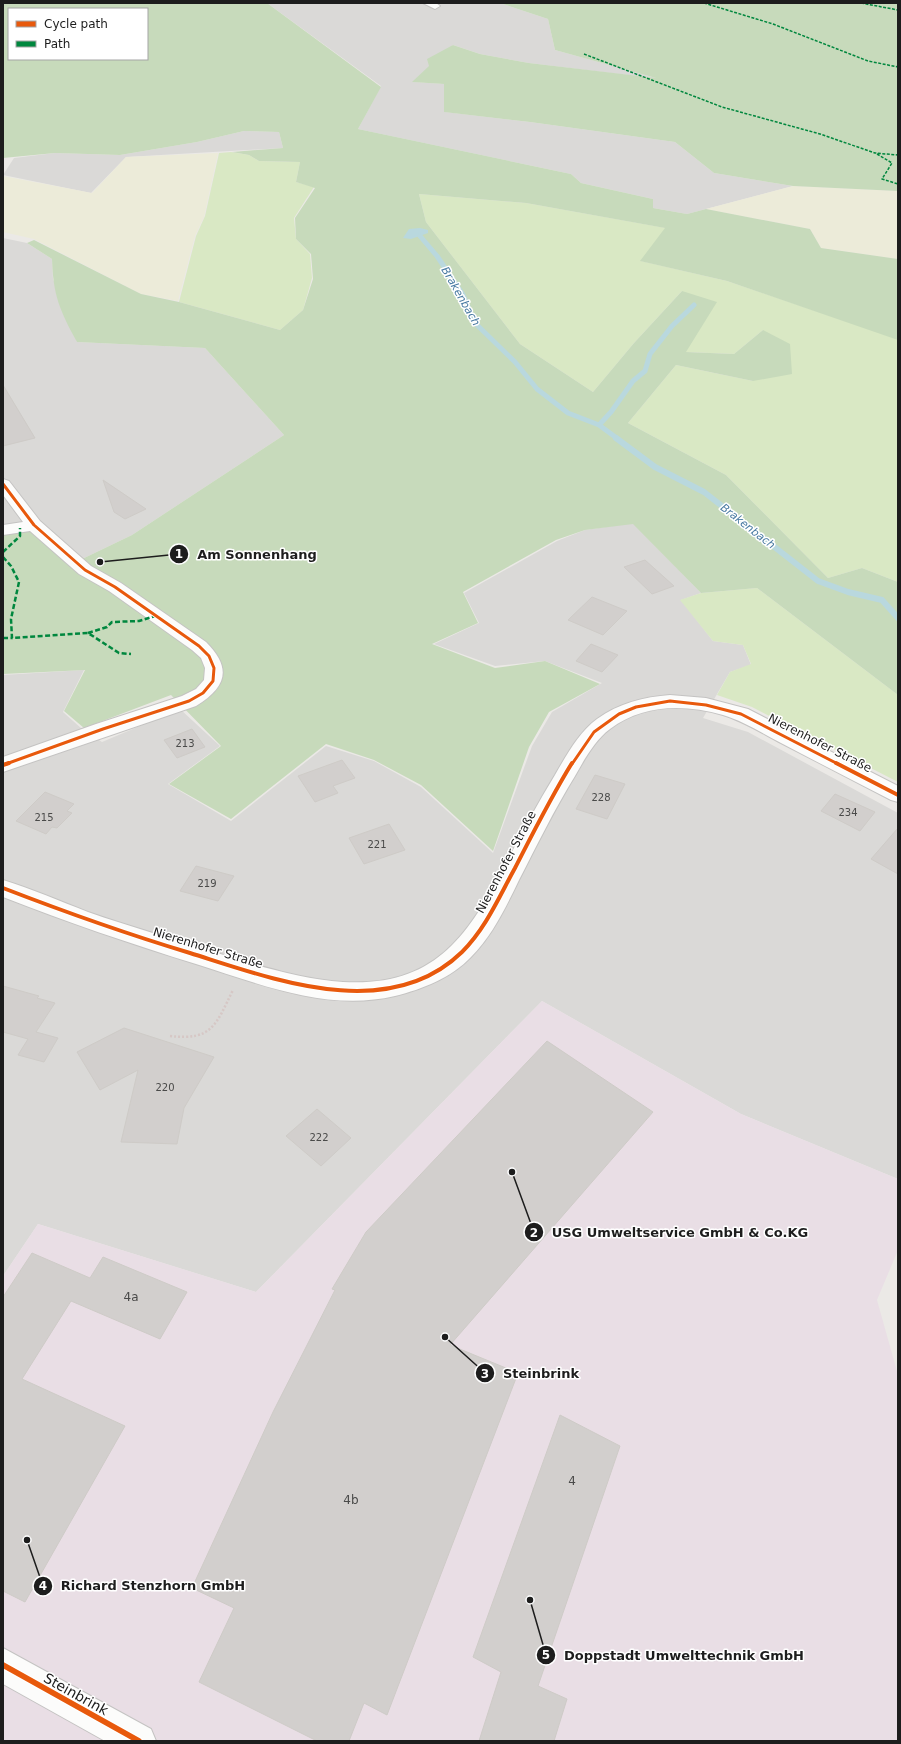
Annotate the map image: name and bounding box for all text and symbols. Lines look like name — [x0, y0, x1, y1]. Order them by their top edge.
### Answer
legend — [8, 8, 148, 60]
text: Cycle path — [44, 17, 108, 31]
text: Path — [44, 37, 70, 51]
water label: Brakenbach — [439, 265, 483, 328]
water label: Brakenbach — [718, 501, 778, 552]
callout: Am Sonnenhang — [169, 542, 325, 567]
text: 1 — [175, 547, 183, 561]
text: Am Sonnenhang — [197, 547, 317, 562]
street label: Nierenhofer Straße — [766, 711, 874, 775]
house number: 213 — [175, 738, 195, 749]
house number: 228 — [591, 792, 611, 803]
house number: 234 — [838, 807, 858, 818]
street label: Nierenhofer Straße — [473, 808, 539, 916]
house number: 215 — [34, 812, 54, 823]
house number: 221 — [367, 839, 387, 850]
house number: 219 — [197, 878, 217, 889]
street label: Nierenhofer Straße — [151, 925, 265, 971]
house number: 220 — [155, 1082, 175, 1093]
house number: 222 — [309, 1132, 329, 1143]
callout: USG Umweltservice GmbH & Co.KG — [524, 1220, 817, 1245]
text: USG Umweltservice GmbH & Co.KG — [552, 1225, 808, 1240]
text: 2 — [530, 1226, 538, 1240]
house number: 4a — [124, 1290, 139, 1304]
callout: Steinbrink — [475, 1361, 587, 1386]
text: Steinbrink — [503, 1366, 579, 1381]
text: 3 — [481, 1367, 489, 1381]
house number: 4 — [568, 1474, 576, 1488]
house number: 4b — [343, 1493, 359, 1507]
callout: Richard Stenzhorn GmbH — [33, 1573, 253, 1598]
text: Richard Stenzhorn GmbH — [61, 1578, 245, 1593]
text: 4 — [39, 1579, 47, 1593]
callout: Doppstadt Umwelttechnik GmbH — [536, 1643, 812, 1668]
text: 5 — [542, 1648, 550, 1662]
text: Doppstadt Umwelttechnik GmbH — [564, 1648, 804, 1663]
street label: Steinbrink — [41, 1670, 112, 1719]

